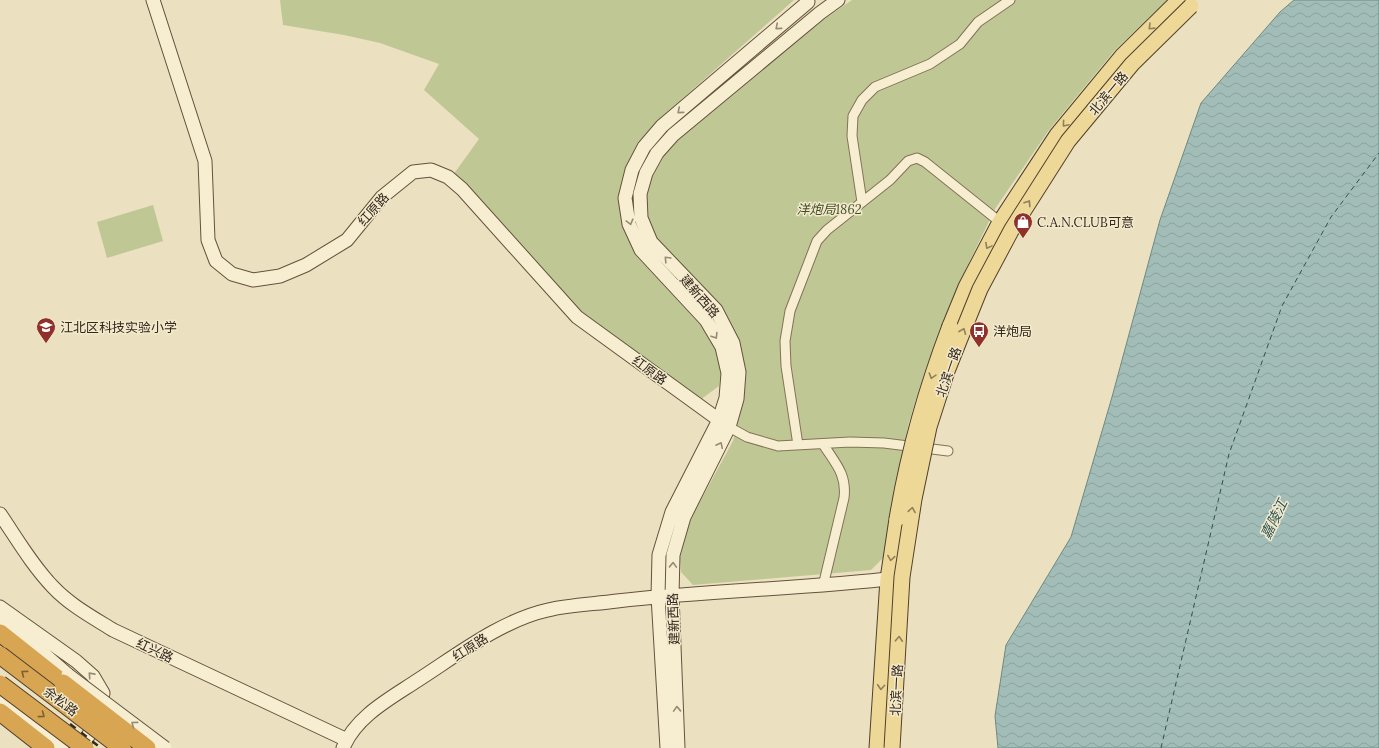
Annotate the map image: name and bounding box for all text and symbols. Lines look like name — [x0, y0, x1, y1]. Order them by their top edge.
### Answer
one-way arrow — [776, 22, 783, 29]
one-way arrow — [1148, 22, 1156, 30]
street label: 北滨一路 — [1085, 68, 1132, 119]
one-way arrow — [677, 107, 684, 114]
one-way arrow — [1063, 120, 1070, 127]
street label: 红原路 — [354, 189, 393, 230]
park label: 洋炮局1862 — [797, 201, 862, 218]
one-way arrow — [1023, 201, 1030, 208]
shop icon: C.A.N.CLUB可意 — [1012, 211, 1034, 239]
place label: C.A.N.CLUB可意 — [1037, 214, 1134, 231]
one-way arrow — [625, 219, 633, 225]
one-way arrow — [985, 241, 993, 249]
one-way arrow — [664, 256, 672, 264]
street label: 建新西路 — [676, 271, 723, 322]
school or university icon: 江北区科技实验小学 — [35, 316, 57, 344]
place label: 江北区科技实验小学 — [60, 319, 177, 336]
bus stop icon: 洋炮局 — [968, 320, 990, 348]
place label: 洋炮局 — [993, 323, 1032, 340]
one-way arrow — [958, 328, 966, 335]
one-way arrow — [711, 332, 718, 339]
street label: 北滨一路 — [932, 345, 965, 400]
street label: 红原路 — [629, 352, 670, 389]
one-way arrow — [928, 372, 937, 379]
one-way arrow — [715, 442, 723, 449]
water label: 嘉陵江 — [1257, 494, 1292, 542]
one-way arrow — [907, 507, 916, 513]
one-way arrow — [887, 554, 896, 561]
one-way arrow — [669, 562, 677, 568]
street label: 建新西路 — [664, 593, 683, 645]
street label: 红原路 — [449, 630, 491, 665]
street label: 红兴路 — [134, 635, 176, 666]
one-way arrow — [894, 636, 903, 642]
street label: 北滨一路 — [887, 664, 906, 716]
one-way arrow — [22, 671, 29, 678]
one-way arrow — [88, 672, 95, 680]
street label: 余松路 — [40, 683, 81, 720]
one-way arrow — [877, 684, 886, 690]
one-way arrow — [673, 706, 681, 712]
one-way arrow — [38, 711, 45, 718]
one-way arrow — [131, 722, 138, 729]

